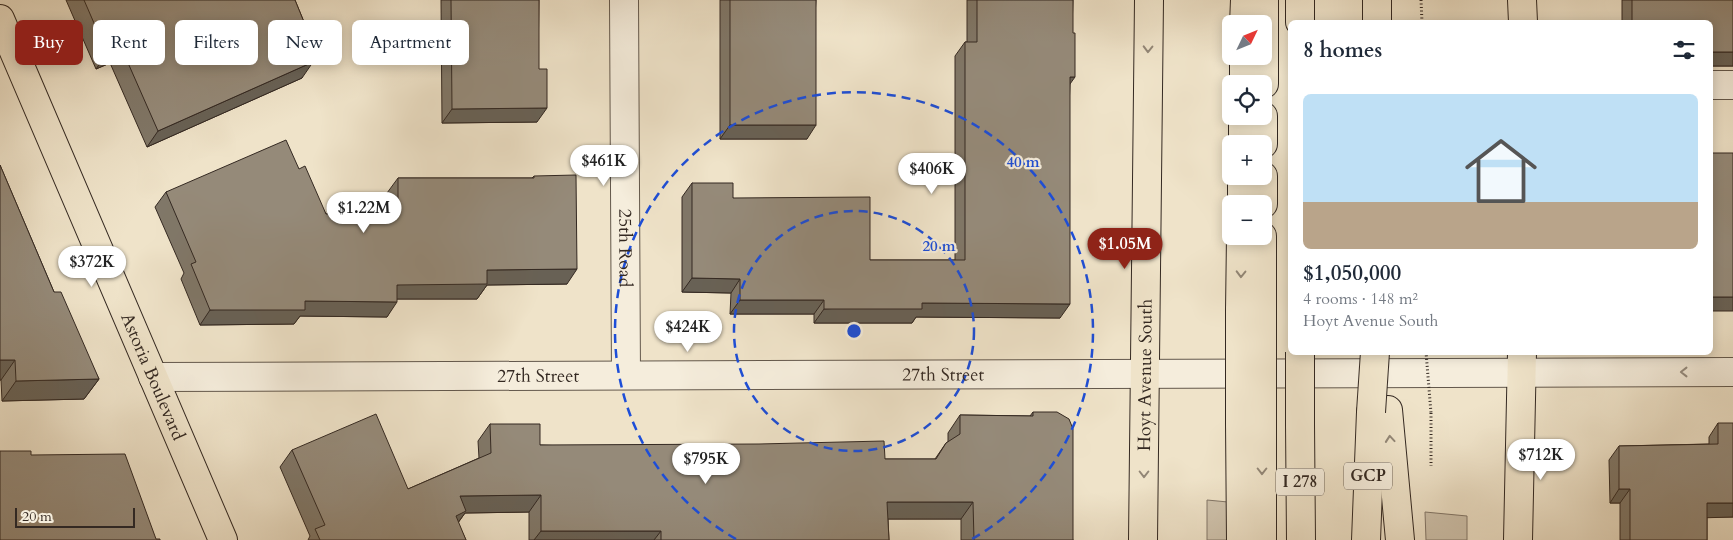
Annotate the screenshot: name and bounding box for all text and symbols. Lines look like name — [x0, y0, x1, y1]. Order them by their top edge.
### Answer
north arrow — [1222, 15, 1272, 65]
map controls — [1222, 15, 1272, 245]
chip: Buy — [15, 20, 83, 65]
chip: Rent — [93, 20, 165, 65]
chip: Filters — [175, 20, 258, 65]
chip: New — [268, 20, 342, 65]
chip: Apartment — [352, 20, 469, 65]
text: 8 homes — [1303, 36, 1382, 65]
icon: filters — [1670, 36, 1698, 64]
one-way arrow — [1143, 45, 1153, 53]
button: locate — [1222, 75, 1272, 125]
icon: home — [1456, 126, 1546, 216]
button: + — [1222, 135, 1272, 185]
pin: $461K — [569, 144, 639, 187]
text: $461K — [581, 150, 627, 172]
pin: $406K — [897, 152, 967, 195]
text: 40 m — [1006, 152, 1040, 172]
text: $406K — [909, 158, 955, 180]
pin: $1.22M — [323, 192, 405, 234]
button: − — [1222, 195, 1272, 245]
text: $1.22M — [338, 197, 390, 219]
street label: 25th Road — [613, 209, 638, 288]
pin: $1.05M — [1084, 228, 1166, 270]
text: $1.05M — [1099, 233, 1151, 255]
text: 20 m — [922, 236, 956, 256]
pin: $372K — [57, 246, 127, 288]
text: $372K — [69, 251, 115, 273]
text: $1,050,000 — [1303, 259, 1401, 288]
one-way arrow — [1236, 270, 1246, 278]
text: 4 rooms · 148 m² — [1303, 288, 1418, 310]
street label: Hoyt Avenue South — [1131, 299, 1158, 451]
street label: Astoria Boulevard — [115, 309, 192, 445]
pin: $424K — [653, 310, 723, 353]
text: Hoyt Avenue South — [1303, 310, 1438, 332]
text: $424K — [665, 316, 711, 338]
centre of rings — [845, 322, 863, 340]
street label: 27th Street — [902, 362, 984, 387]
street label: 27th Street — [497, 363, 579, 388]
one-way arrow — [1680, 367, 1688, 377]
one-way arrow — [1385, 435, 1396, 443]
pin: $712K — [1506, 438, 1576, 481]
pin: $795K — [671, 442, 741, 485]
text: $712K — [1518, 444, 1564, 466]
text: $795K — [683, 448, 729, 470]
road number: GCP — [1344, 462, 1392, 490]
one-way arrow — [1257, 468, 1267, 475]
road number: I 278 — [1276, 468, 1324, 496]
one-way arrow — [1139, 470, 1149, 478]
scale bar — [15, 505, 135, 528]
text: 20 m — [22, 507, 52, 526]

